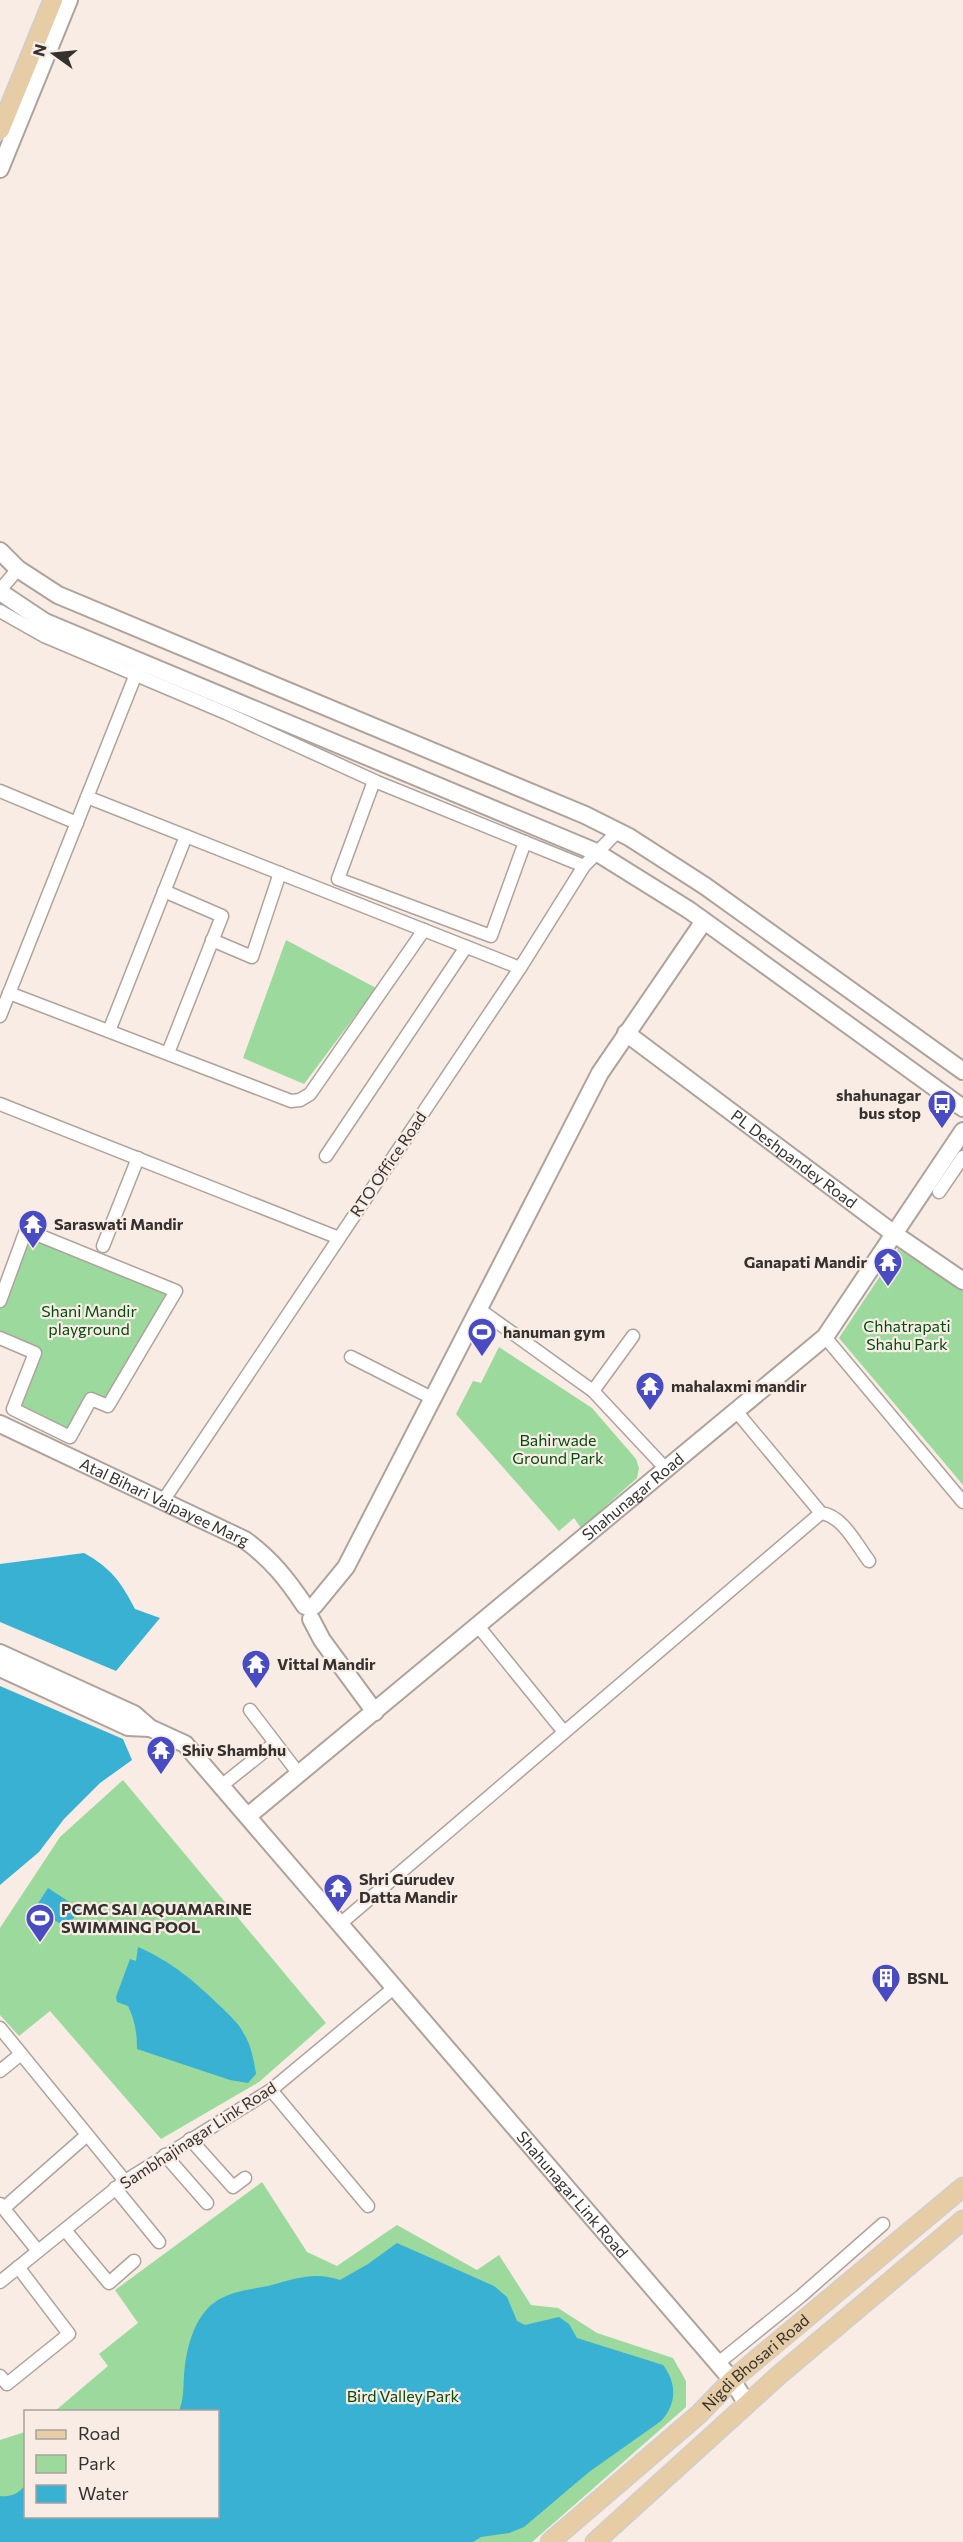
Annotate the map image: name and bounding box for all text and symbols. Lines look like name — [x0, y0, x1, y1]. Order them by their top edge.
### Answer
north arrow — [24, 24, 84, 84]
text: N — [28, 42, 50, 58]
place label: shahunagar bus stop — [836, 1085, 921, 1122]
bus stop icon: shahunagar bus stop — [926, 1088, 958, 1130]
street label: PL Deshpandey Road — [728, 1105, 861, 1212]
street label: RTO Office Road — [345, 1108, 430, 1220]
temple icon: Saraswati Mandir — [17, 1208, 49, 1250]
place label: Saraswati Mandir — [54, 1214, 184, 1233]
temple icon: Ganapati Mandir — [872, 1246, 904, 1288]
place label: Ganapati Mandir — [744, 1252, 867, 1271]
park label: Shani Mandir playground — [41, 1301, 137, 1338]
sports icon: hanuman gym — [466, 1316, 498, 1358]
park label: Chhatrapati Shahu Park — [863, 1316, 951, 1353]
place label: hanuman gym — [503, 1322, 605, 1341]
temple icon: mahalaxmi mandir — [634, 1370, 666, 1412]
place label: mahalaxmi mandir — [671, 1376, 807, 1395]
park label: Bahirwade Ground Park — [512, 1430, 604, 1467]
street label: Shahunagar Road — [578, 1449, 687, 1544]
street label: Atal Bihari Vajpayee Marg — [77, 1453, 253, 1550]
temple icon: Vittal Mandir — [240, 1648, 272, 1690]
place label: Vittal Mandir — [277, 1654, 376, 1673]
temple icon: Shiv Shambhu — [145, 1734, 177, 1776]
place label: Shiv Shambhu — [182, 1740, 286, 1759]
place label: Shri Gurudev Datta Mandir — [359, 1869, 458, 1906]
temple icon: Shri Gurudev Datta Mandir — [322, 1872, 354, 1914]
place label: PCMC SAI AQUAMARINE SWIMMING POOL — [61, 1899, 252, 1936]
sports icon: PCMC SAI AQUAMARINE SWIMMING POOL — [24, 1902, 56, 1944]
building icon: BSNL — [870, 1962, 902, 2004]
place label: BSNL — [907, 1968, 949, 1987]
street label: Sambhajinagar Link Road — [116, 2077, 279, 2192]
street label: Shahunagar Link Road — [513, 2127, 632, 2261]
street label: Nigdi Bhosari Road — [698, 2310, 813, 2414]
park label: Bird Valley Park — [347, 2386, 460, 2405]
legend — [24, 2410, 219, 2518]
text: Road — [78, 2422, 120, 2444]
text: Park — [78, 2452, 116, 2474]
text: Water — [78, 2482, 129, 2504]

